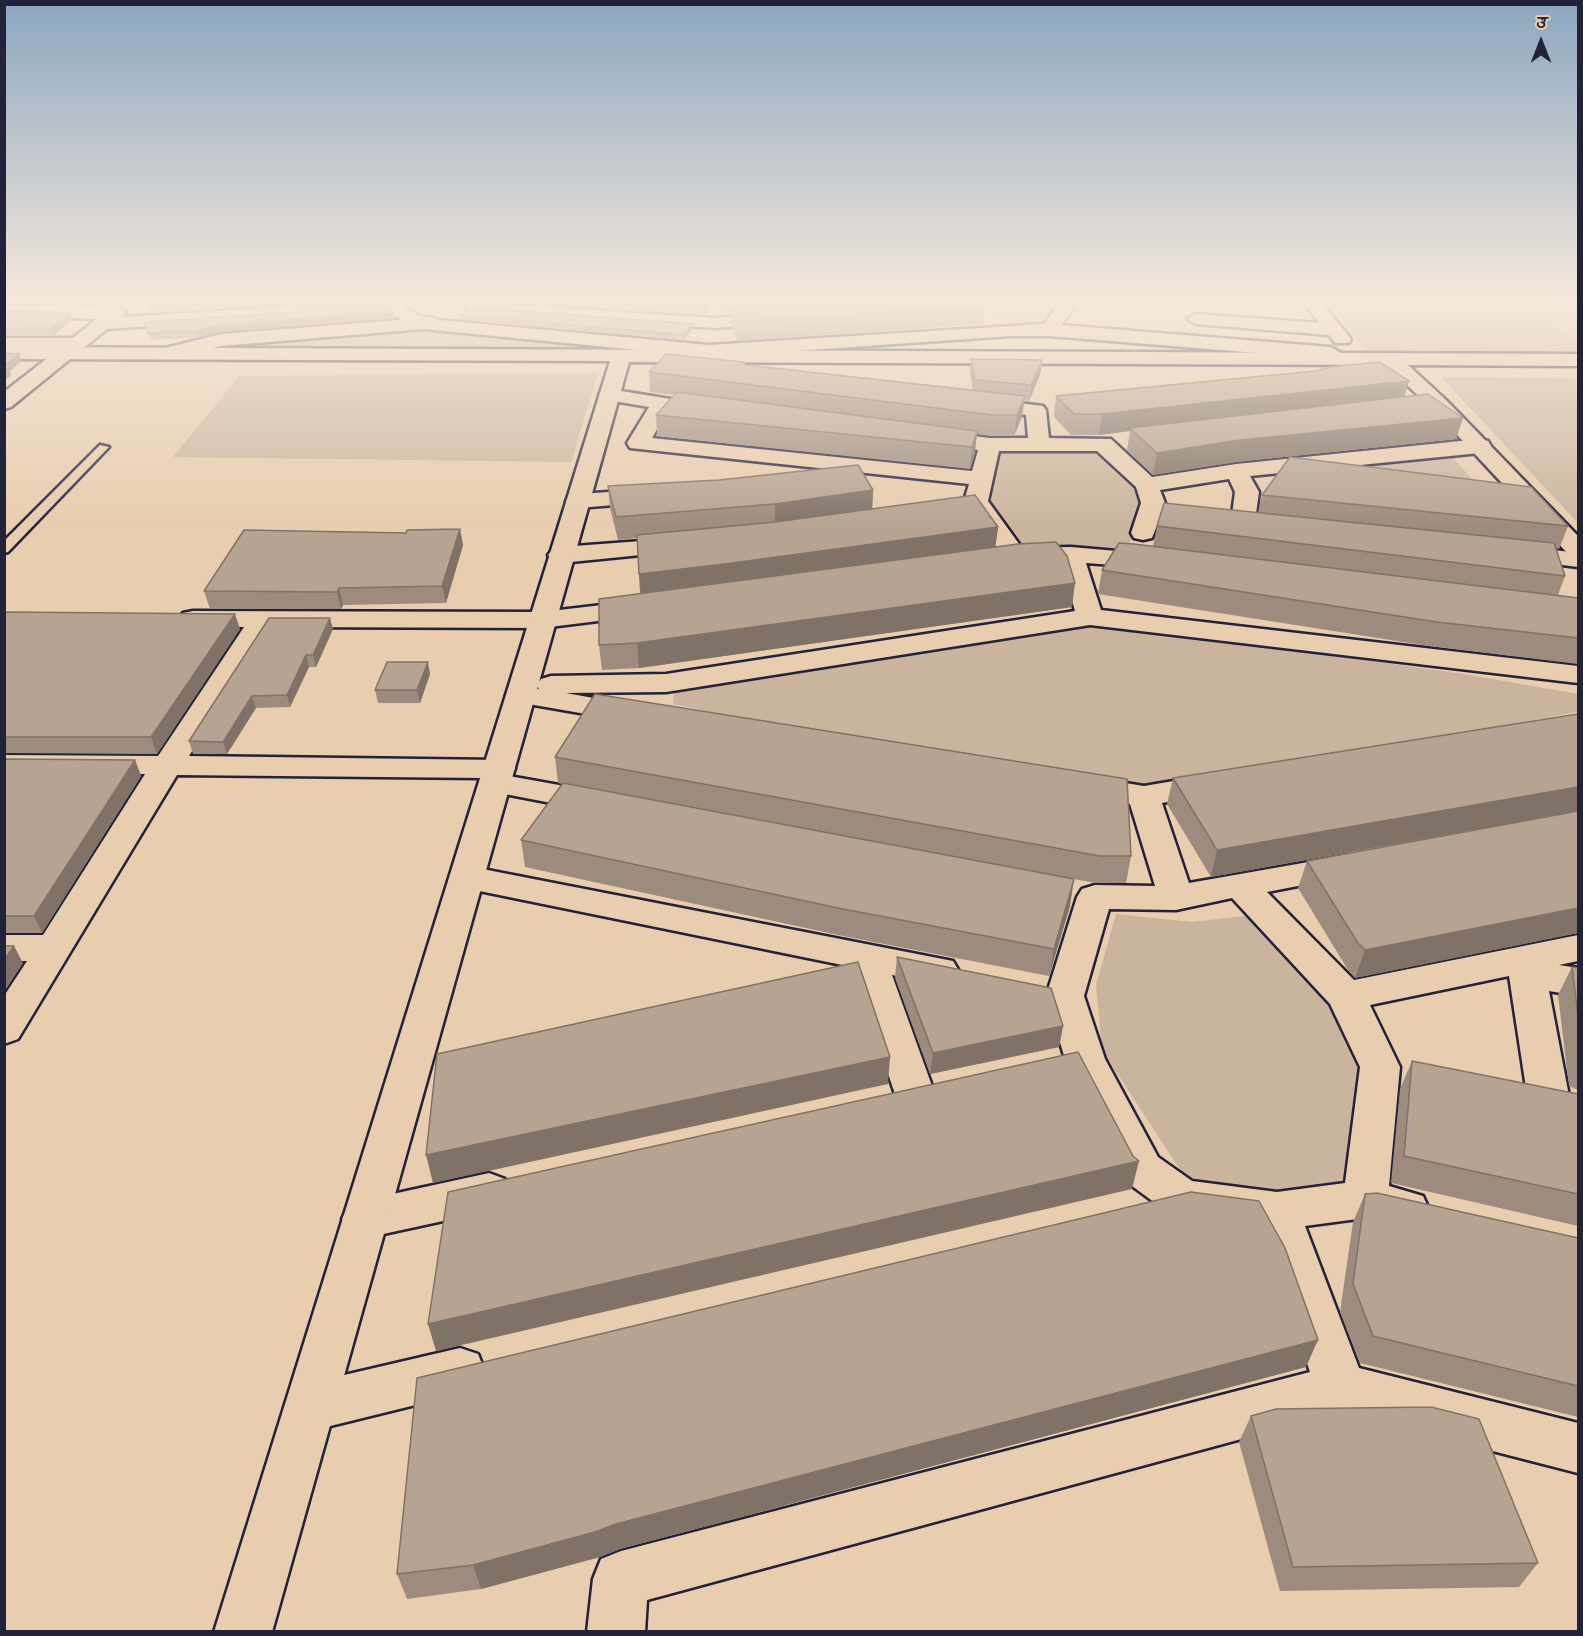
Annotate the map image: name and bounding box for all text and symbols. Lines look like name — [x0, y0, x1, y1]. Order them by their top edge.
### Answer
text: उ — [1536, 11, 1546, 36]
north arrow — [1511, 12, 1571, 72]

